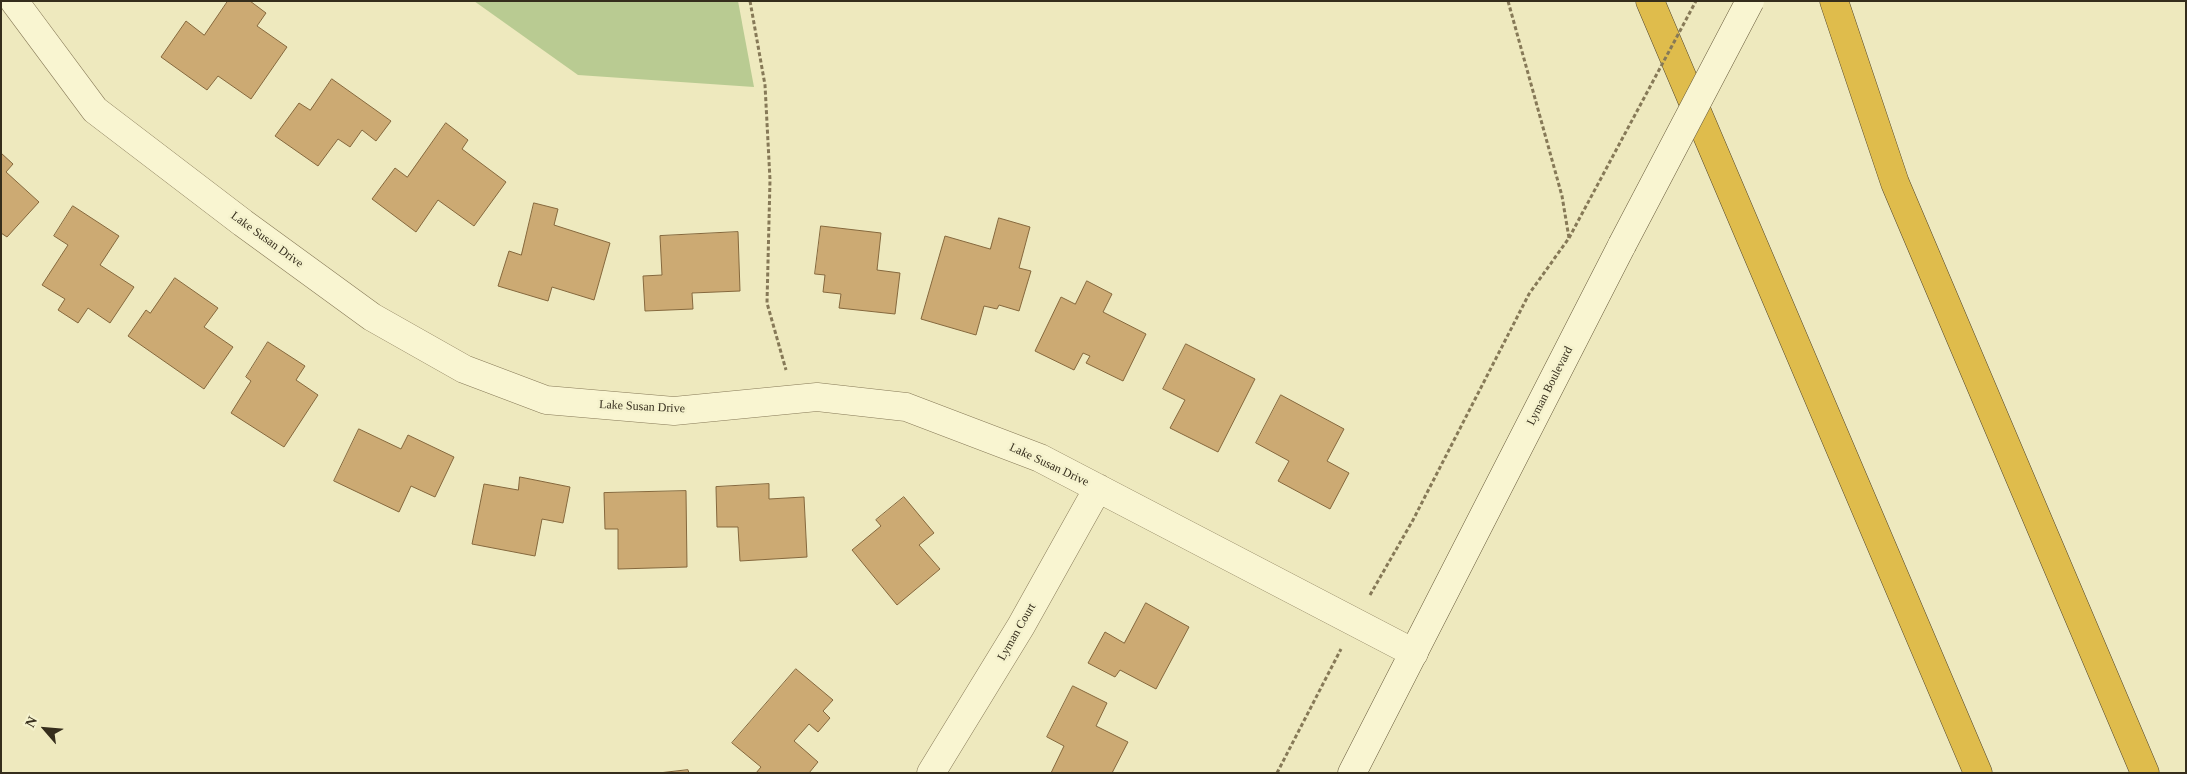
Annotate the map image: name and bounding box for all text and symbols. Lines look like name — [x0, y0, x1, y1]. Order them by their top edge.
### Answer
street label: Lake Susan Drive — [228, 209, 306, 271]
street label: Lyman Boulevard — [1524, 344, 1576, 428]
street label: Lake Susan Drive — [599, 398, 685, 416]
street label: Lake Susan Drive — [1007, 440, 1091, 490]
street label: Lyman Court — [995, 601, 1039, 663]
north arrow — [20, 704, 70, 754]
text: N — [22, 714, 40, 730]

